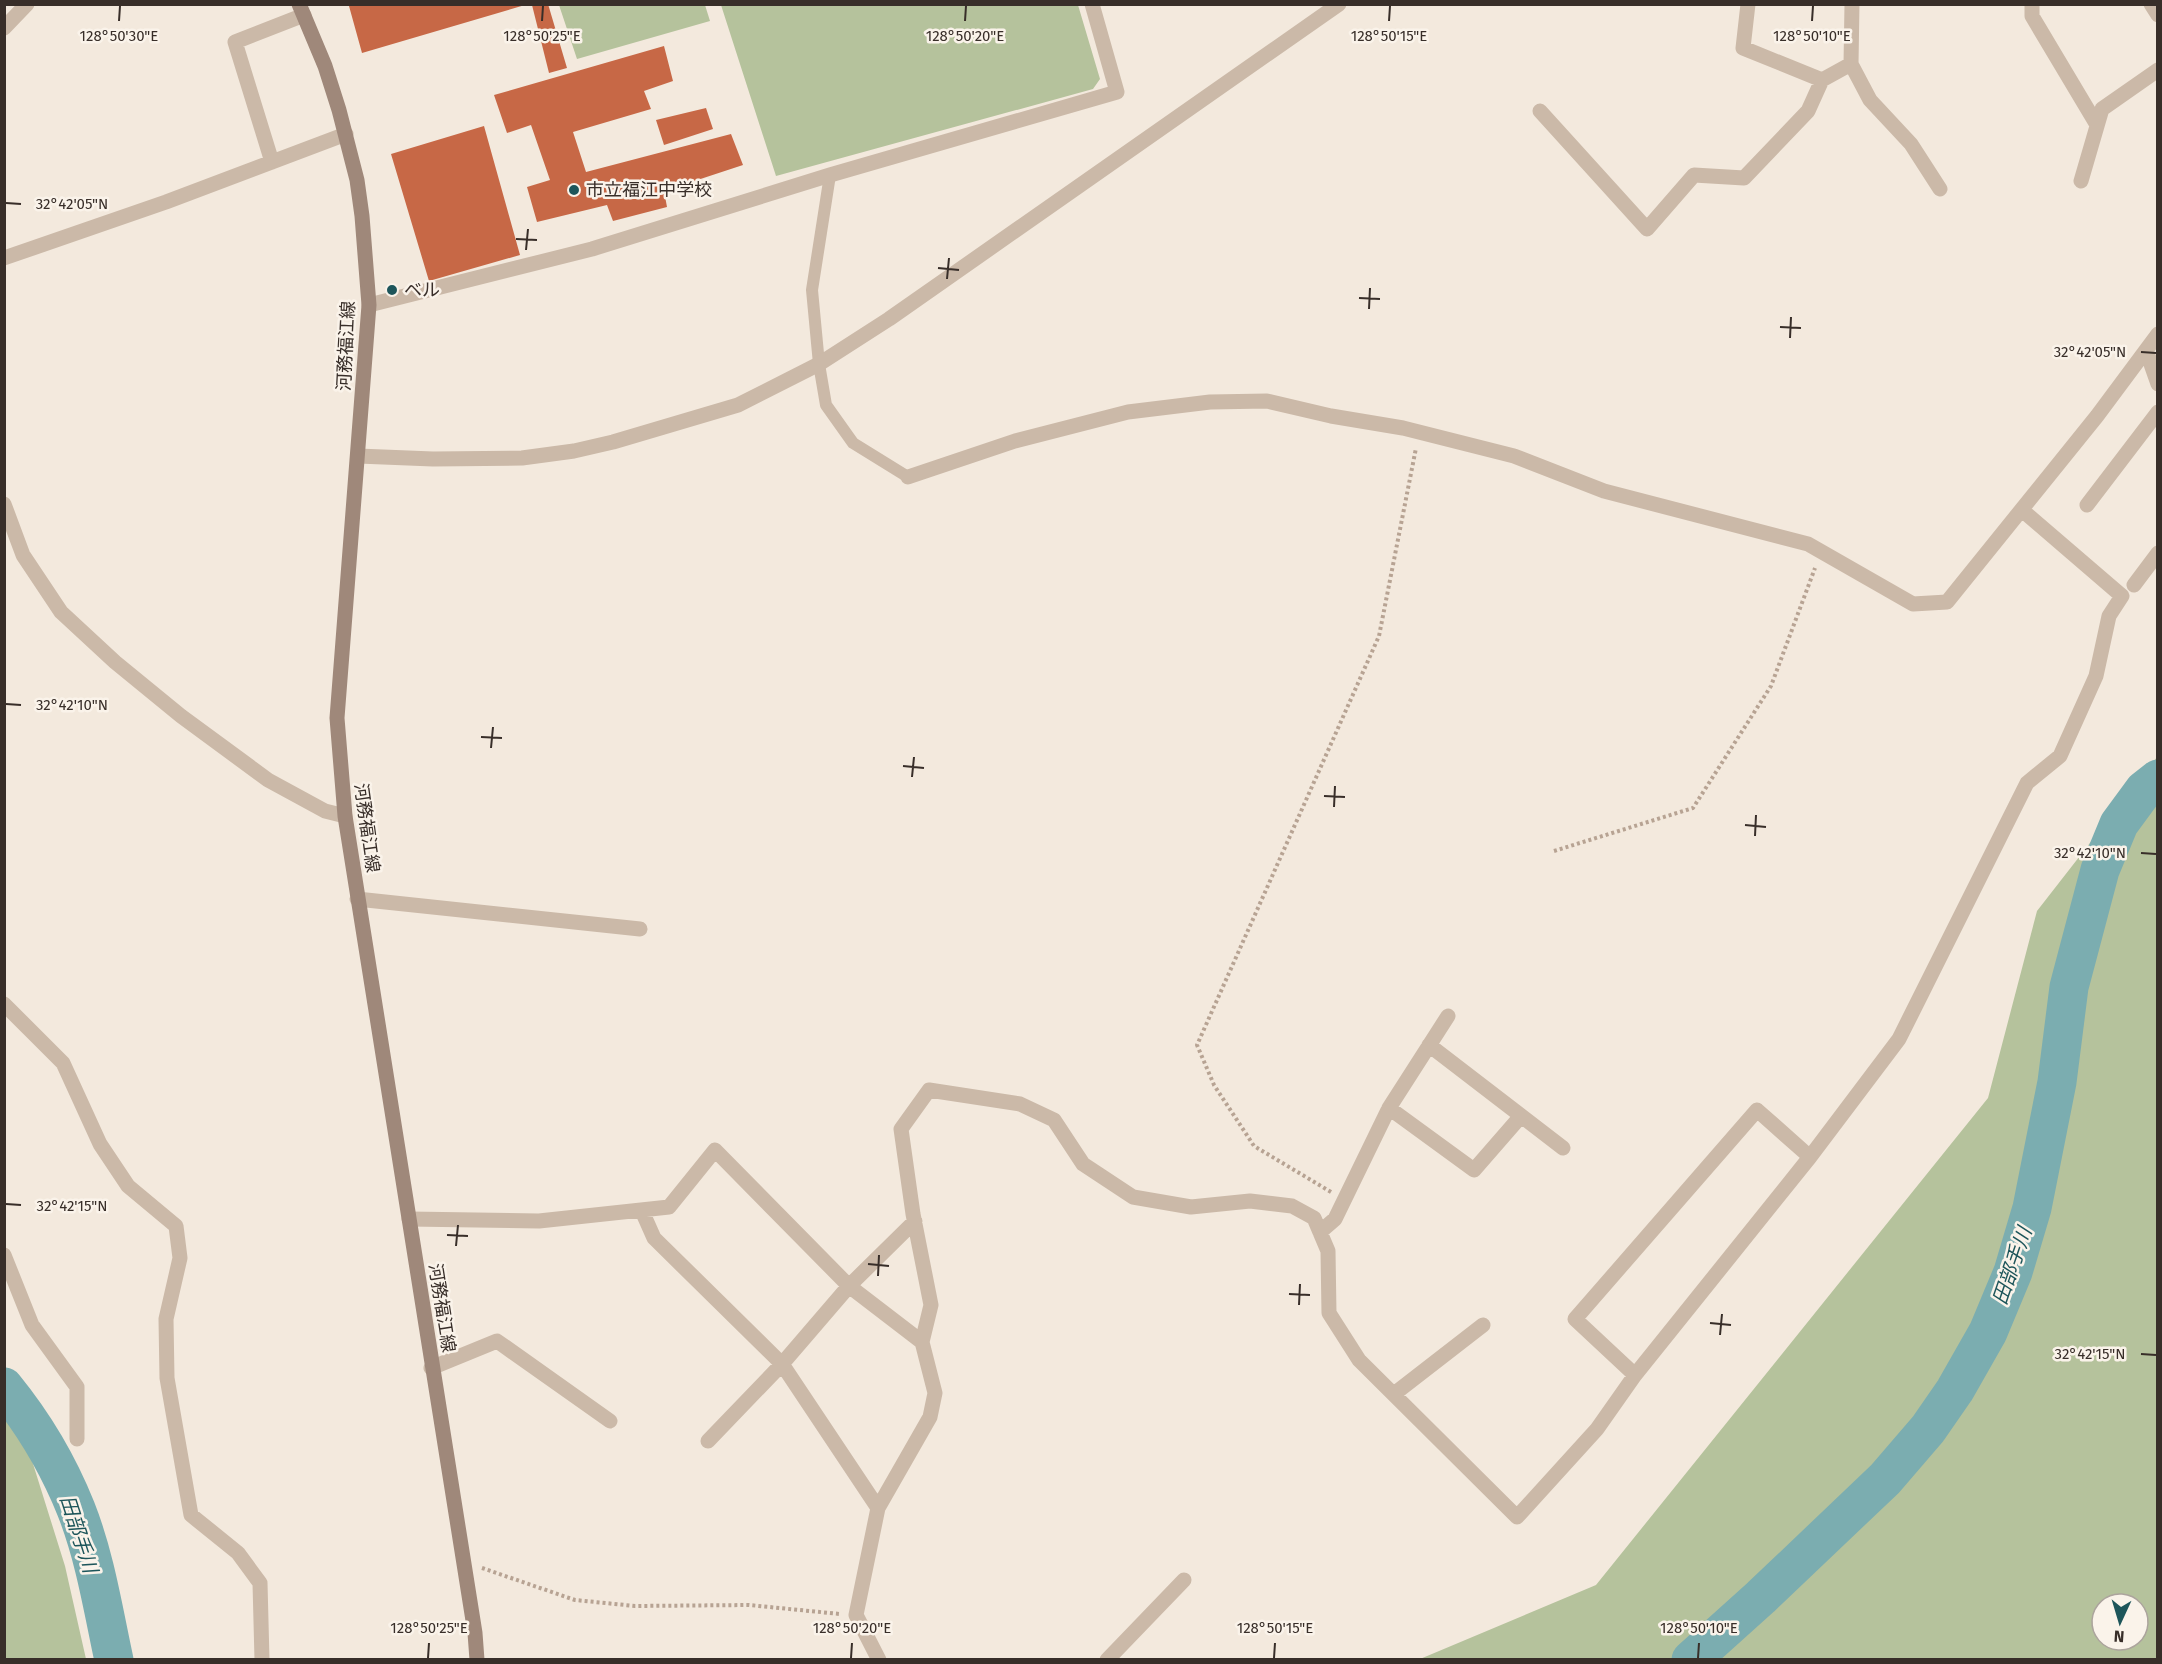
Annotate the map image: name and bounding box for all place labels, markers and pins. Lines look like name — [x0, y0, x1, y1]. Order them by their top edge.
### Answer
place label: 市立福江中学校 — [586, 179, 712, 201]
marker: 市立福江中学校 — [567, 183, 581, 197]
place label: ベル — [404, 279, 440, 301]
marker: ベル — [385, 283, 399, 297]

